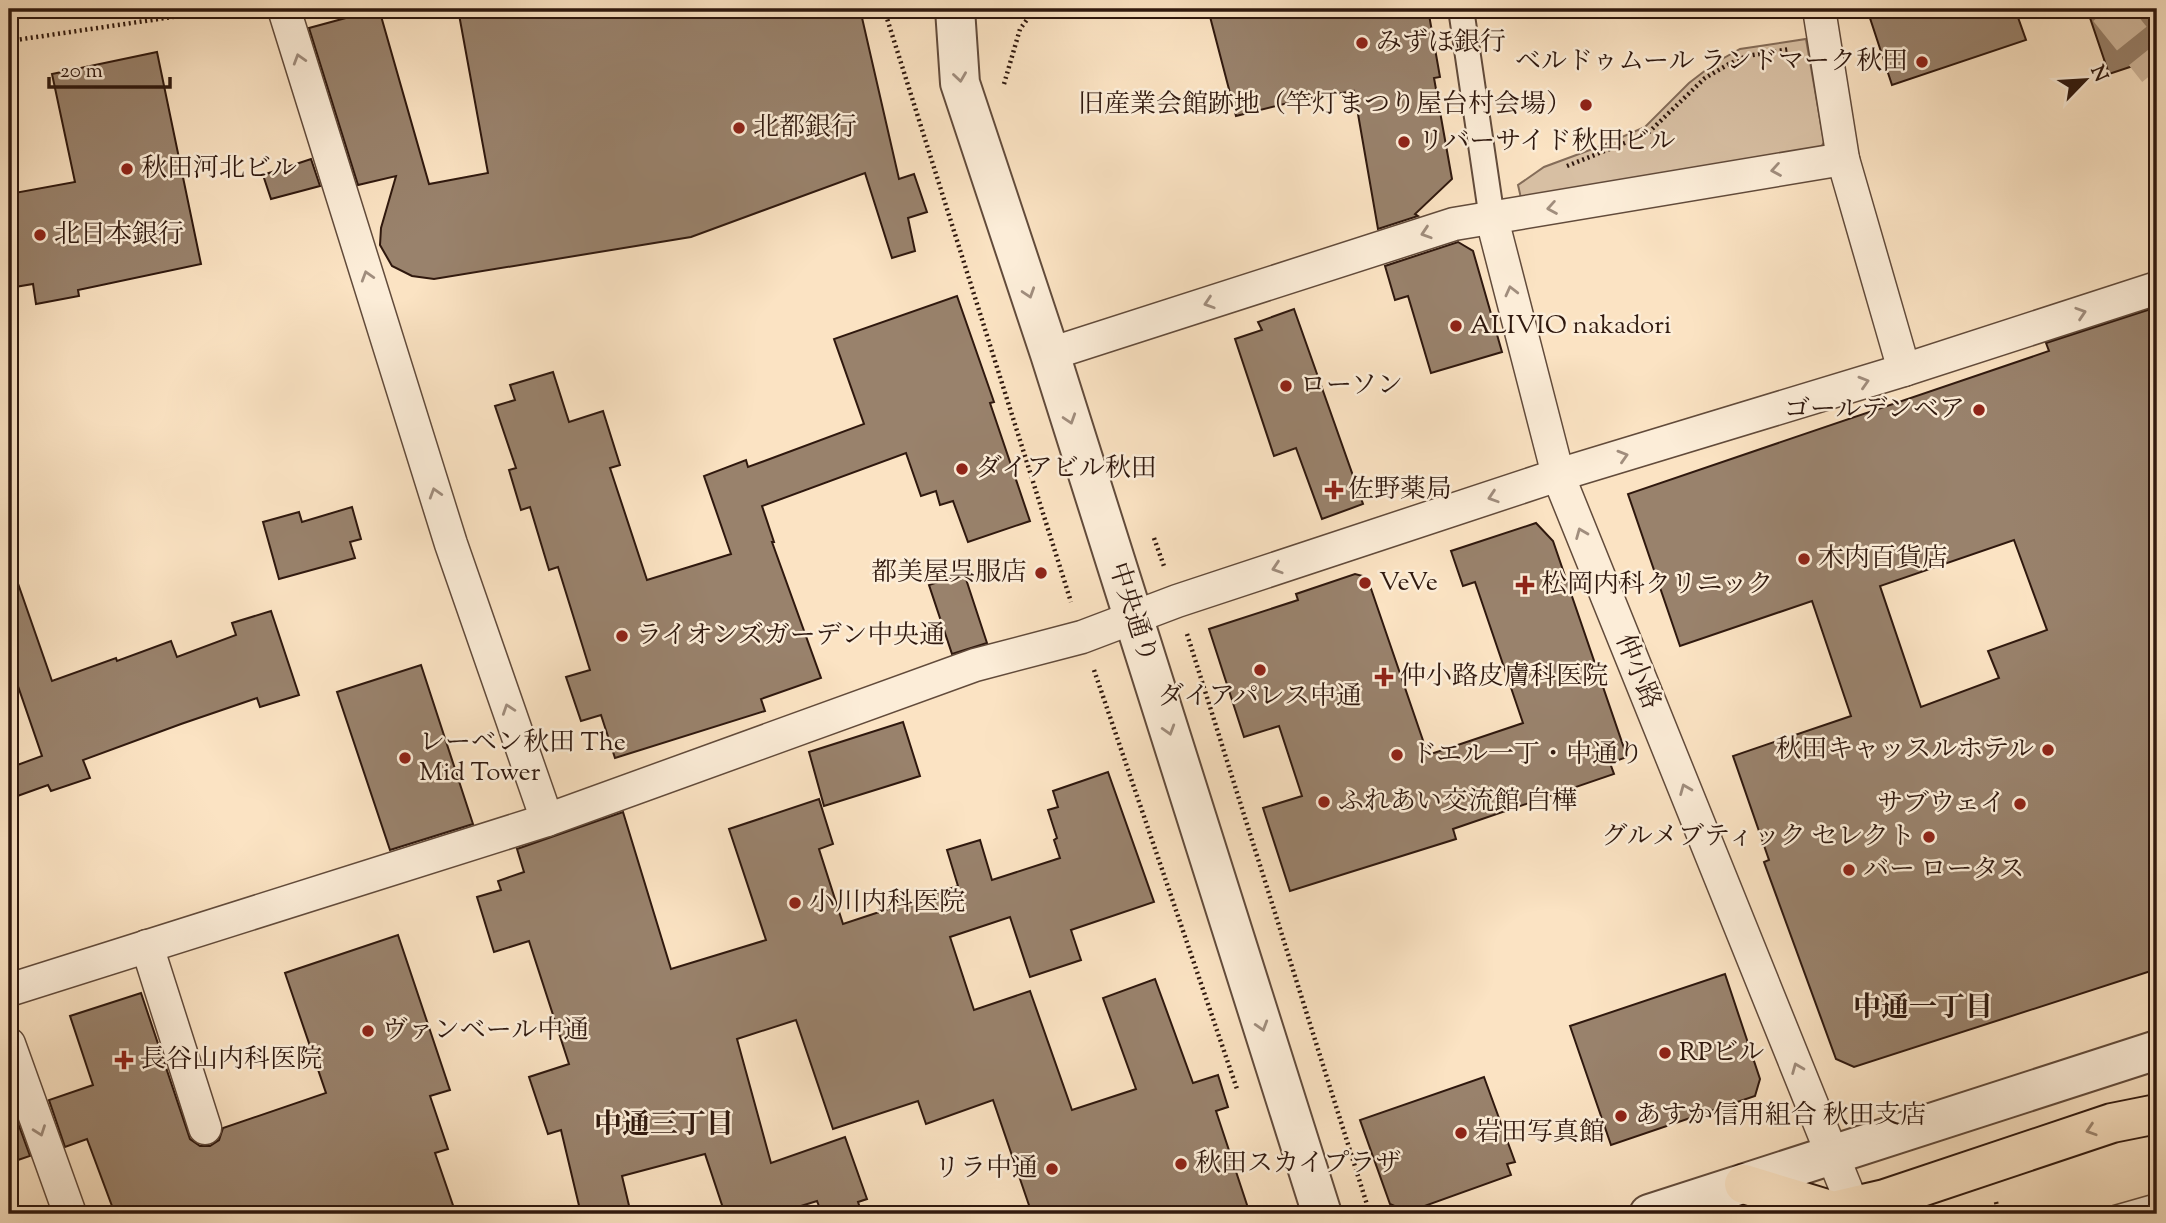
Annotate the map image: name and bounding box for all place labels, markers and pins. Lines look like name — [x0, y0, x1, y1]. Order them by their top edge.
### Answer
place label: みずほ銀行 — [1376, 25, 1506, 62]
marker: みずほ銀行 — [1354, 35, 1370, 51]
place label: ベルドゥムール ランドマーク秋田 — [1515, 44, 1908, 81]
marker: ベルドゥムール ランドマーク秋田 — [1914, 54, 1930, 70]
place label: 旧産業会館跡地（竿灯まつり屋台村会場） — [1078, 87, 1572, 124]
marker: 旧産業会館跡地（竿灯まつり屋台村会場） — [1578, 97, 1594, 113]
place label: 北都銀行 — [753, 110, 857, 147]
marker: 北都銀行 — [731, 120, 747, 136]
place label: リバーサイド秋田ビル — [1418, 124, 1675, 161]
marker: リバーサイド秋田ビル — [1396, 134, 1412, 150]
place label: 秋田河北ビル — [141, 151, 297, 188]
marker: 秋田河北ビル — [119, 161, 135, 177]
place label: 北日本銀行 — [54, 217, 184, 254]
marker: 北日本銀行 — [32, 227, 48, 243]
place label: ALIVIO nakadori — [1470, 308, 1671, 345]
marker: ALIVIO nakadori — [1448, 318, 1464, 334]
place label: ローソン — [1300, 368, 1403, 405]
marker: ローソン — [1278, 378, 1294, 394]
place label: ゴールデンベア — [1784, 392, 1965, 429]
marker: ゴールデンベア — [1971, 402, 1987, 418]
place label: ダイアビル秋田 — [976, 451, 1157, 488]
marker: ダイアビル秋田 — [954, 461, 970, 477]
place label: 佐野薬局 — [1348, 472, 1452, 509]
marker: 佐野薬局 — [1326, 482, 1342, 498]
place label: 木内百貨店 — [1818, 541, 1948, 578]
marker: 木内百貨店 — [1796, 551, 1812, 567]
place label: 都美屋呉服店 — [871, 555, 1027, 592]
marker: 都美屋呉服店 — [1033, 565, 1049, 581]
place label: VeVe — [1379, 565, 1438, 602]
place label: 松岡内科クリニック — [1541, 567, 1773, 604]
marker: VeVe — [1357, 575, 1373, 591]
marker: 松岡内科クリニック — [1515, 575, 1535, 595]
place label: ライオンズガーデン中央通 — [636, 618, 945, 655]
marker: ライオンズガーデン中央通 — [614, 628, 630, 644]
place label: 仲小路皮膚科医院 — [1400, 659, 1608, 696]
marker: ダイアパレス中通 — [1252, 662, 1268, 678]
marker: 仲小路皮膚科医院 — [1374, 667, 1394, 687]
place label: ダイアパレス中通 — [1158, 679, 1362, 716]
place label: レーベン秋田 The Mid Tower — [419, 725, 626, 792]
place label: 秋田キャッスルホテル — [1775, 732, 2034, 769]
place label: ドエル一丁・中通り — [1411, 737, 1644, 774]
marker: 秋田キャッスルホテル — [2040, 742, 2056, 758]
marker: ドエル一丁・中通り — [1389, 747, 1405, 763]
marker: レーベン秋田 The Mid Tower — [397, 750, 413, 766]
place label: ふれあい交流館 白樺 — [1338, 784, 1578, 821]
place label: サブウェイ — [1877, 786, 2006, 823]
marker: ふれあい交流館 白樺 — [1316, 794, 1332, 810]
marker: サブウェイ — [2012, 796, 2028, 812]
place label: グルメブティック セレクト — [1602, 819, 1915, 856]
marker: グルメブティック セレクト — [1921, 829, 1937, 845]
place label: バー ロータス — [1863, 852, 2025, 889]
marker: バー ロータス — [1841, 862, 1857, 878]
place label: 小川内科医院 — [809, 885, 965, 922]
marker: 小川内科医院 — [787, 895, 803, 911]
place label: ヴァンベール中通 — [382, 1013, 589, 1050]
marker: ヴァンベール中通 — [360, 1023, 376, 1039]
place label: RPビル — [1679, 1035, 1764, 1072]
place label: 長谷山内科医院 — [140, 1042, 322, 1079]
marker: RPビル — [1657, 1045, 1673, 1061]
marker: 長谷山内科医院 — [114, 1050, 134, 1070]
place label: あすか信用組合 秋田支店 — [1635, 1098, 1927, 1135]
marker: あすか信用組合 秋田支店 — [1613, 1108, 1629, 1124]
place label: 岩田写真館 — [1475, 1115, 1605, 1152]
marker: 岩田写真館 — [1453, 1125, 1469, 1141]
place label: 秋田スカイプラザ — [1195, 1146, 1401, 1183]
place label: リラ中通 — [934, 1151, 1038, 1188]
marker: 秋田スカイプラザ — [1173, 1156, 1189, 1172]
marker: リラ中通 — [1044, 1161, 1060, 1177]

